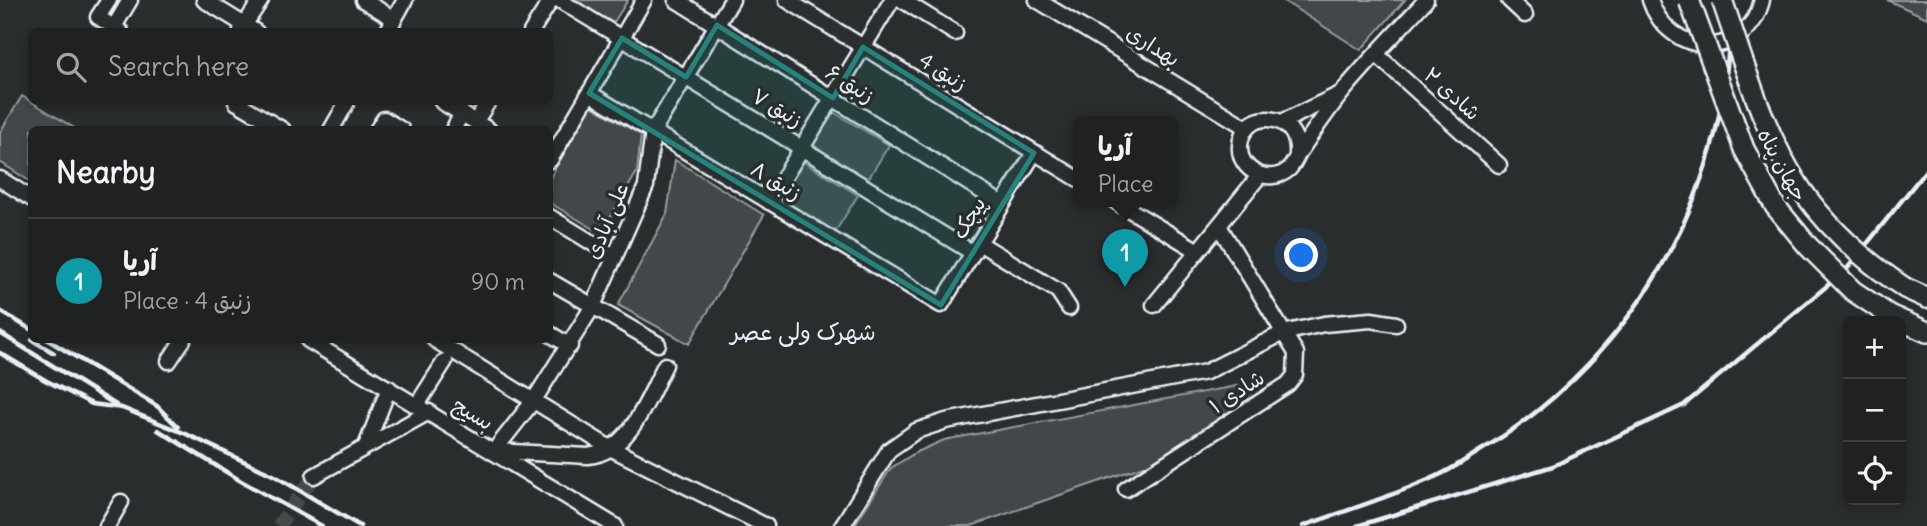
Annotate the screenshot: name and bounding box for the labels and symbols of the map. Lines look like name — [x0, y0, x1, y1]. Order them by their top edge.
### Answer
street label: بهداری — [1122, 19, 1185, 72]
street label: زنبق 4 — [914, 46, 973, 97]
street label: زنبق ۶ — [821, 58, 880, 109]
street label: شادی ۲ — [1418, 61, 1486, 126]
street label: زنبق ۷ — [747, 82, 808, 133]
street label: جهان پناه — [1751, 124, 1813, 206]
street label: زنبق ۸ — [746, 155, 807, 206]
street label: علی آبادی — [578, 178, 636, 264]
street label: پیچک — [945, 192, 992, 244]
pin: 1 — [1102, 229, 1148, 287]
your location — [1284, 238, 1318, 272]
district label: شهرک ولی عصر — [728, 317, 876, 347]
street label: شادی ۱ — [1204, 364, 1270, 419]
street label: بسیج — [447, 391, 499, 437]

